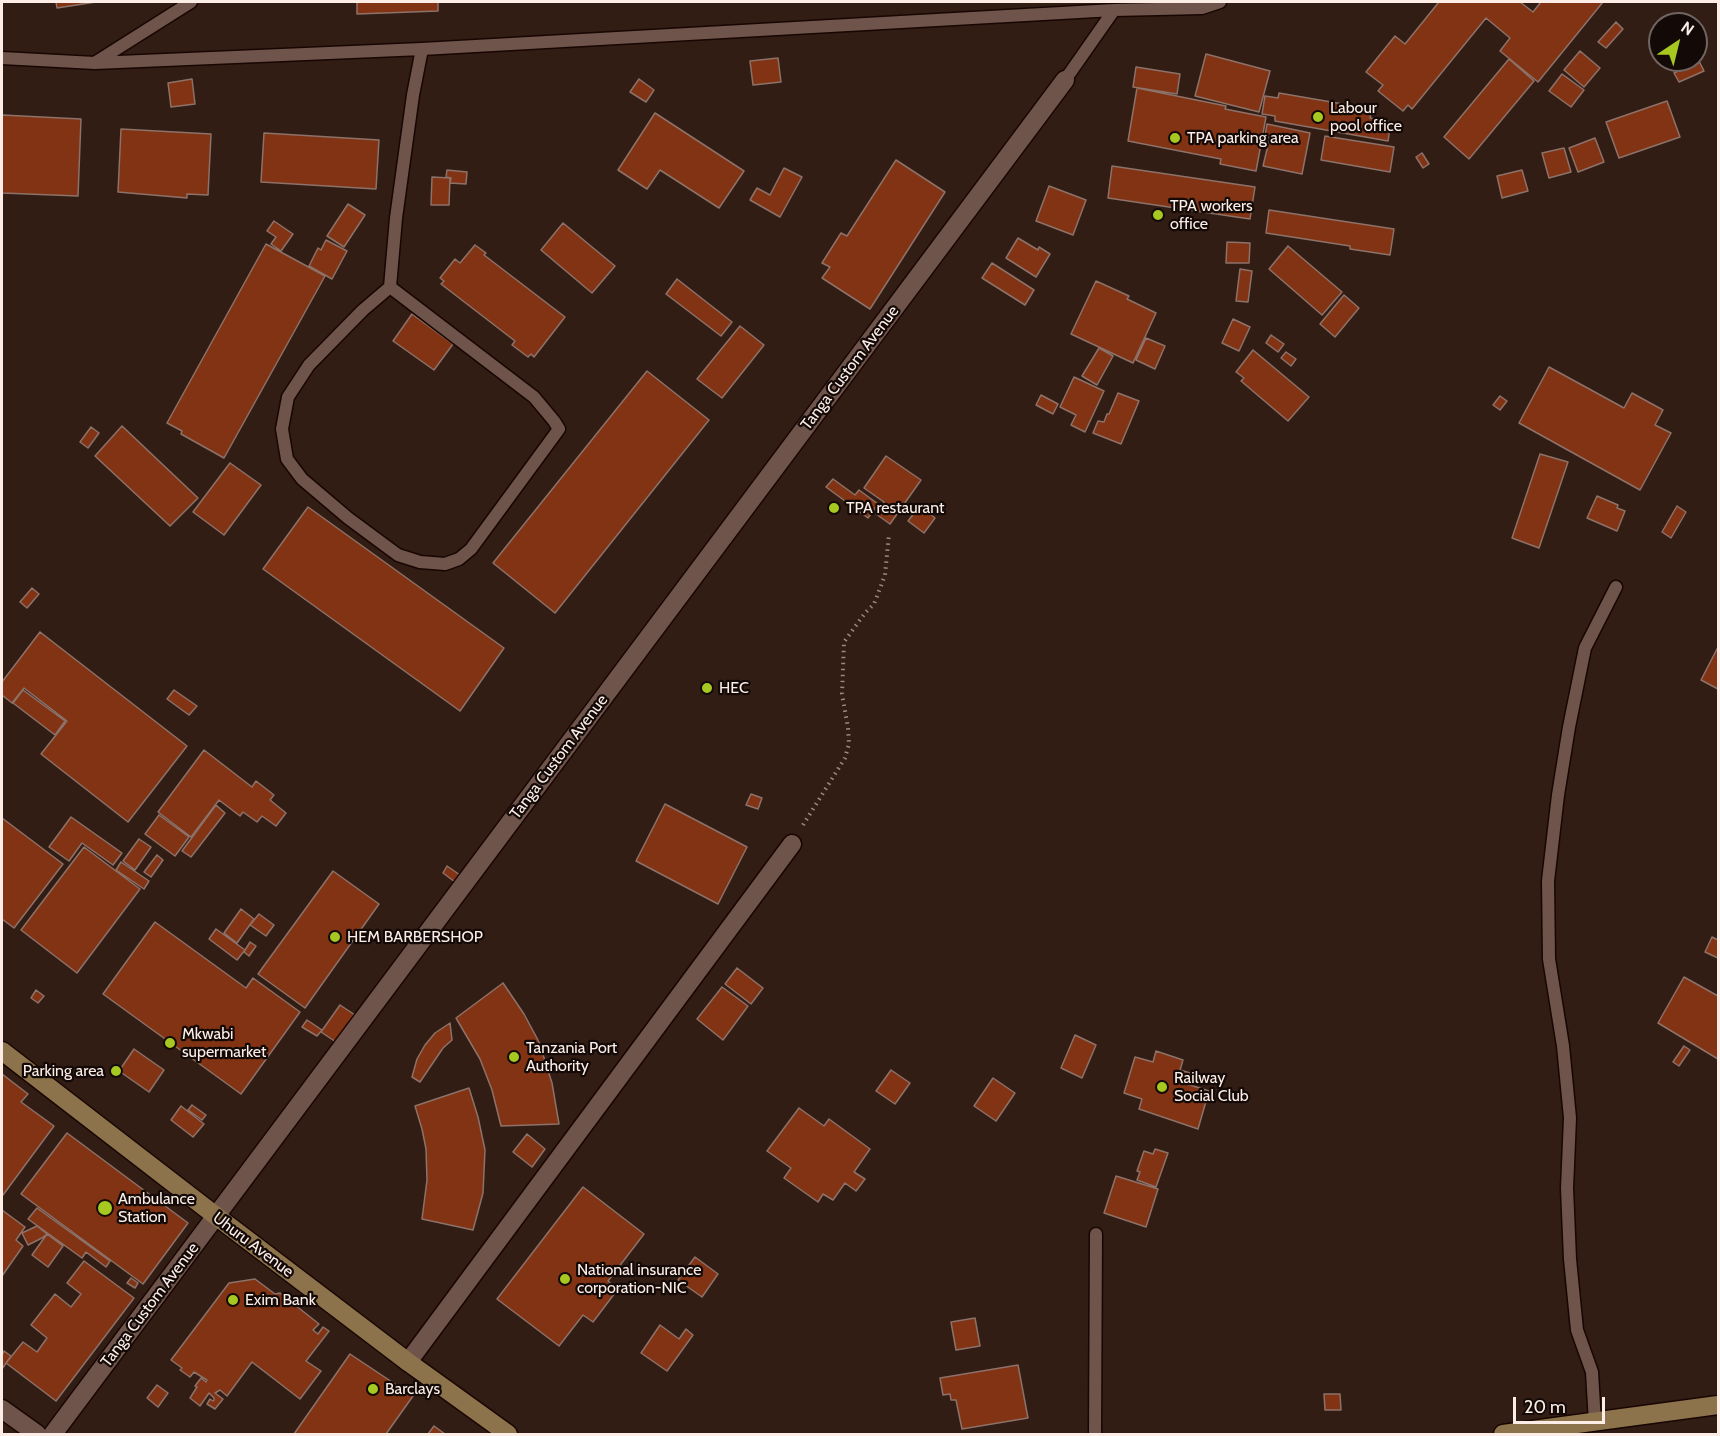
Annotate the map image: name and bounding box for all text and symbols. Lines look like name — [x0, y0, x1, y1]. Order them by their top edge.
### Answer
north arrow — [1648, 12, 1708, 72]
text: N — [1677, 17, 1698, 40]
place label: Labour pool office — [1330, 98, 1402, 136]
marker: Labour pool office — [1311, 110, 1325, 124]
place label: TPA parking area — [1187, 128, 1299, 148]
marker: TPA parking area — [1168, 131, 1182, 145]
place label: TPA workers office — [1170, 196, 1253, 234]
marker: TPA workers office — [1151, 208, 1165, 222]
street label: Tanga Custom Avenue — [797, 302, 903, 434]
place label: TPA restaurant — [846, 498, 944, 518]
marker: TPA restaurant — [827, 501, 841, 515]
place label: HEC — [719, 678, 749, 698]
marker: HEC — [700, 681, 714, 695]
street label: Tanga Custom Avenue — [506, 691, 612, 823]
place label: HEM BARBERSHOP — [347, 927, 483, 947]
marker: HEM BARBERSHOP — [328, 930, 342, 944]
place label: Mkwabi supermarket — [182, 1024, 266, 1062]
marker: Mkwabi supermarket — [163, 1036, 177, 1050]
place label: Tanzania Port Authority — [526, 1038, 617, 1076]
marker: Tanzania Port Authority — [507, 1050, 521, 1064]
place label: Parking area — [23, 1061, 104, 1081]
marker: Parking area — [109, 1064, 123, 1078]
place label: Railway Social Club — [1174, 1068, 1249, 1106]
marker: Railway Social Club — [1155, 1080, 1169, 1094]
place label: Ambulance Station — [118, 1189, 195, 1227]
marker: Ambulance Station — [96, 1199, 114, 1217]
street label: Uhuru Avenue — [209, 1208, 297, 1282]
street label: Tanga Custom Avenue — [97, 1239, 203, 1371]
place label: National insurance corporation-NIC — [577, 1260, 701, 1298]
marker: National insurance corporation-NIC — [558, 1272, 572, 1286]
place label: Exim Bank — [245, 1290, 316, 1310]
marker: Exim Bank — [226, 1293, 240, 1307]
place label: Barclays — [385, 1379, 440, 1399]
marker: Barclays — [366, 1382, 380, 1396]
scale bar — [1516, 1385, 1608, 1423]
text: 20 m — [1524, 1396, 1566, 1418]

